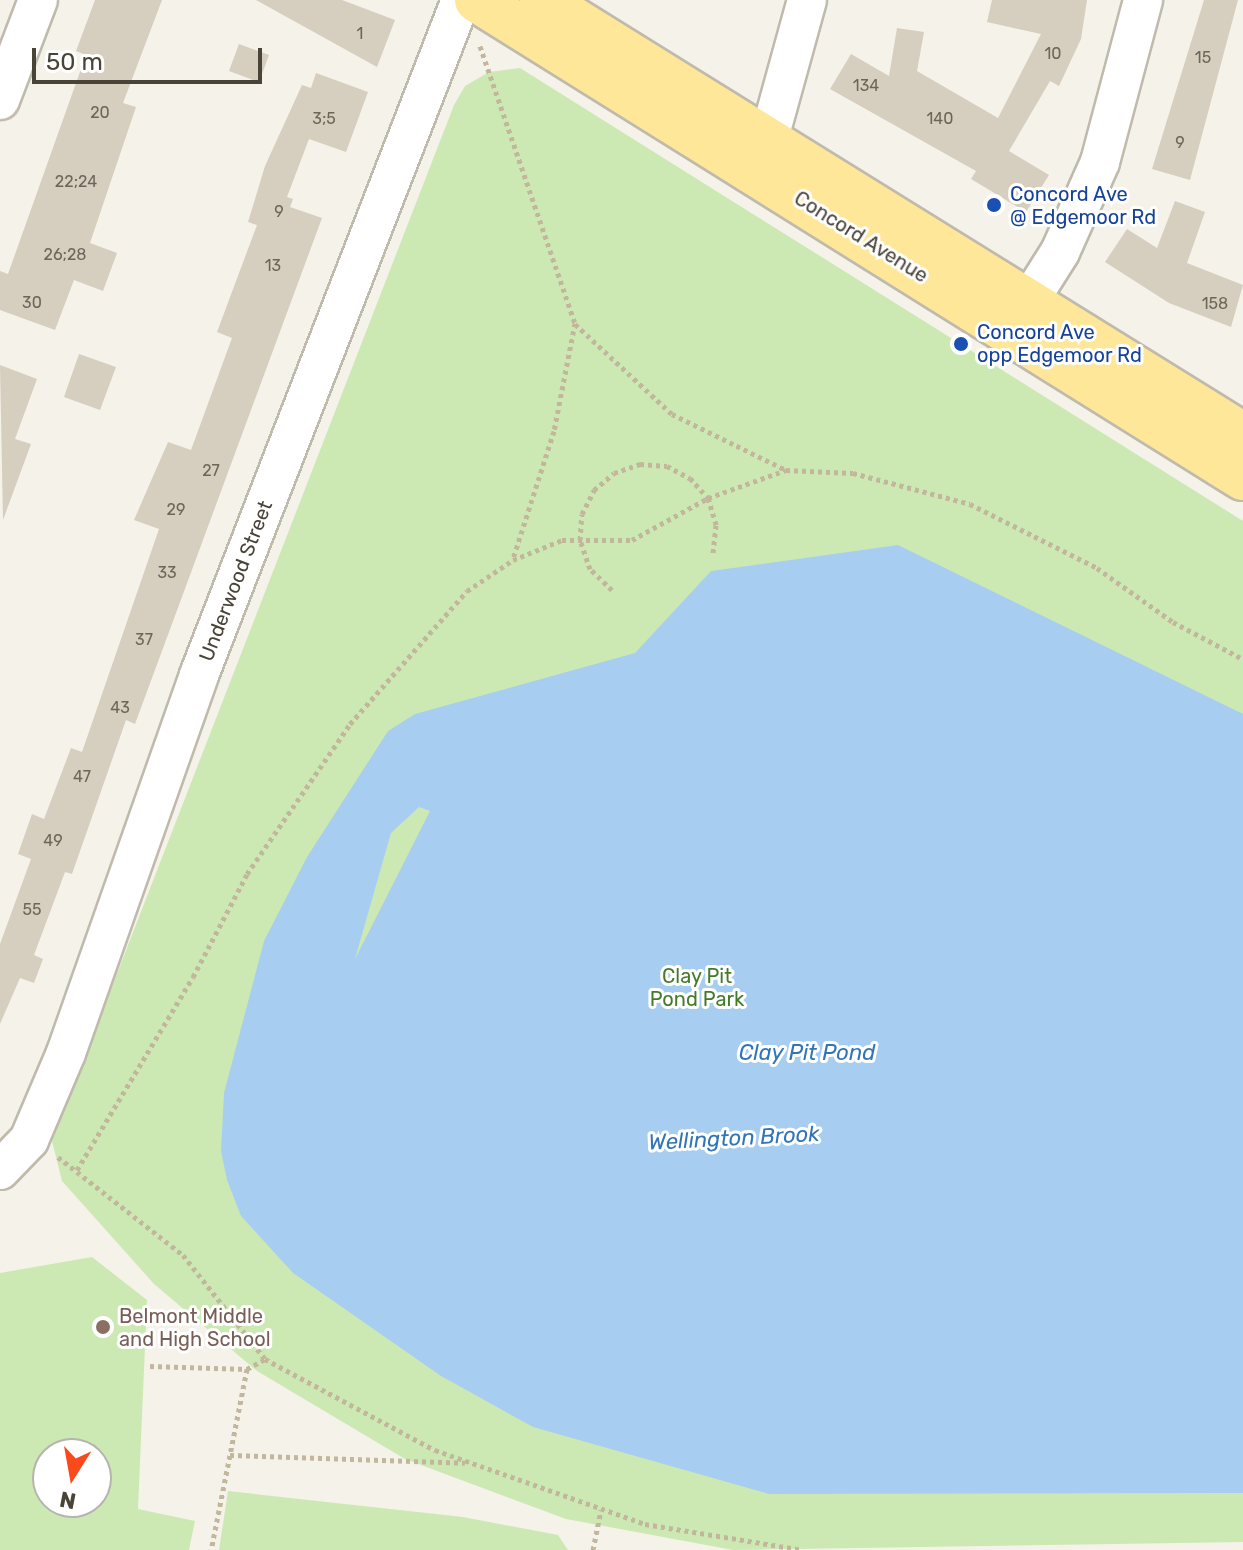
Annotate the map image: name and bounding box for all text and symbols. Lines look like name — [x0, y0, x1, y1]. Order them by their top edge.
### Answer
house number: 1 — [357, 24, 363, 44]
scale bar — [36, 32, 266, 82]
house number: 10 — [1044, 44, 1062, 64]
text: 50 m — [46, 48, 103, 76]
house number: 15 — [1195, 48, 1211, 68]
house number: 134 — [853, 76, 879, 96]
house number: 20 — [90, 103, 110, 123]
house number: 3;5 — [312, 109, 336, 129]
house number: 140 — [927, 109, 953, 129]
house number: 9 — [1175, 133, 1185, 153]
house number: 22;24 — [55, 172, 97, 192]
place label: Concord Ave @ Edgemoor Rd — [1010, 182, 1157, 229]
street label: Concord Avenue — [789, 186, 933, 288]
marker: Concord Ave @ Edgemoor Rd — [985, 196, 1003, 214]
house number: 9 — [274, 202, 284, 222]
house number: 26;28 — [44, 245, 86, 265]
house number: 13 — [265, 256, 281, 276]
house number: 30 — [22, 293, 42, 313]
house number: 158 — [1202, 294, 1228, 314]
place label: Concord Ave opp Edgemoor Rd — [977, 320, 1142, 367]
marker: Concord Ave opp Edgemoor Rd — [952, 335, 970, 353]
house number: 27 — [202, 461, 220, 481]
street label: Underwood Street — [194, 497, 278, 665]
house number: 29 — [167, 500, 185, 520]
house number: 33 — [157, 563, 177, 583]
house number: 37 — [135, 630, 153, 650]
house number: 43 — [110, 698, 130, 718]
house number: 47 — [73, 767, 91, 787]
house number: 49 — [43, 831, 63, 851]
house number: 55 — [22, 900, 42, 920]
park label: Clay Pit Pond Park — [650, 964, 744, 1011]
water label: Clay Pit Pond — [738, 1040, 876, 1066]
water label: Wellington Brook — [648, 1120, 820, 1156]
place label: Belmont Middle and High School — [119, 1304, 271, 1351]
marker: Belmont Middle and High School — [94, 1318, 112, 1336]
north arrow — [32, 1438, 112, 1518]
text: N — [57, 1485, 78, 1515]

